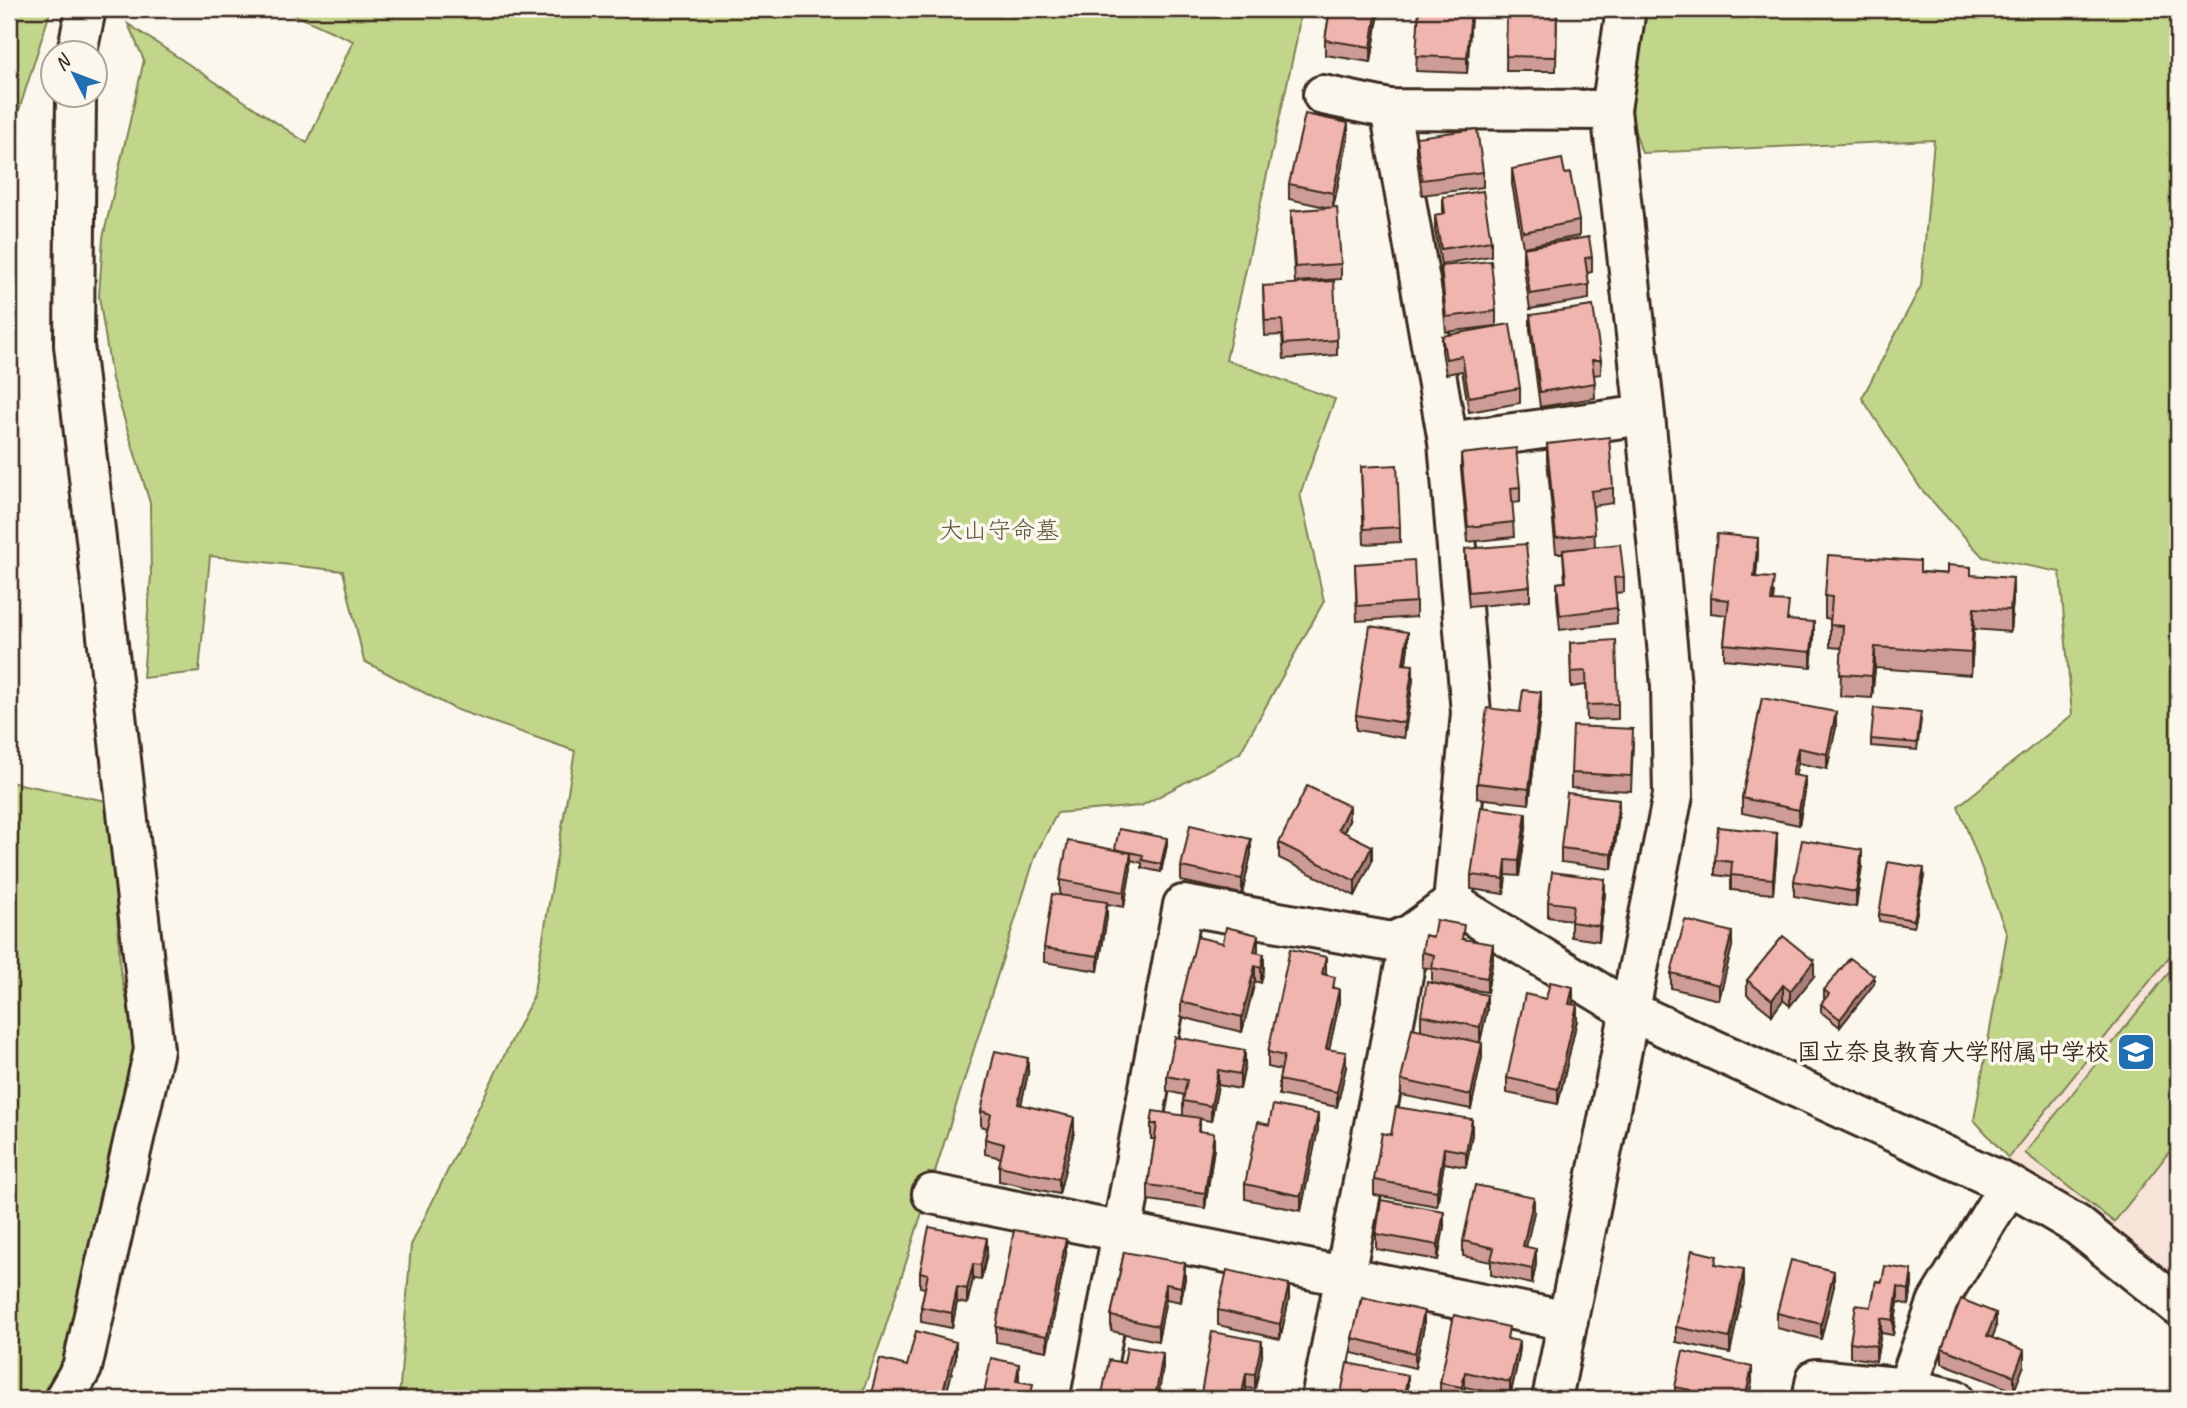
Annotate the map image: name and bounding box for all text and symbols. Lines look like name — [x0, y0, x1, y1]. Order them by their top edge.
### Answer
north arrow — [38, 38, 108, 108]
text: N — [49, 48, 77, 76]
park label: 大山守命墓 — [939, 515, 1059, 545]
school or university icon: 国立奈良教育大学附属中学校 — [2115, 1031, 2157, 1073]
place label: 国立奈良教育大学附属中学校 — [1797, 1037, 2109, 1067]

